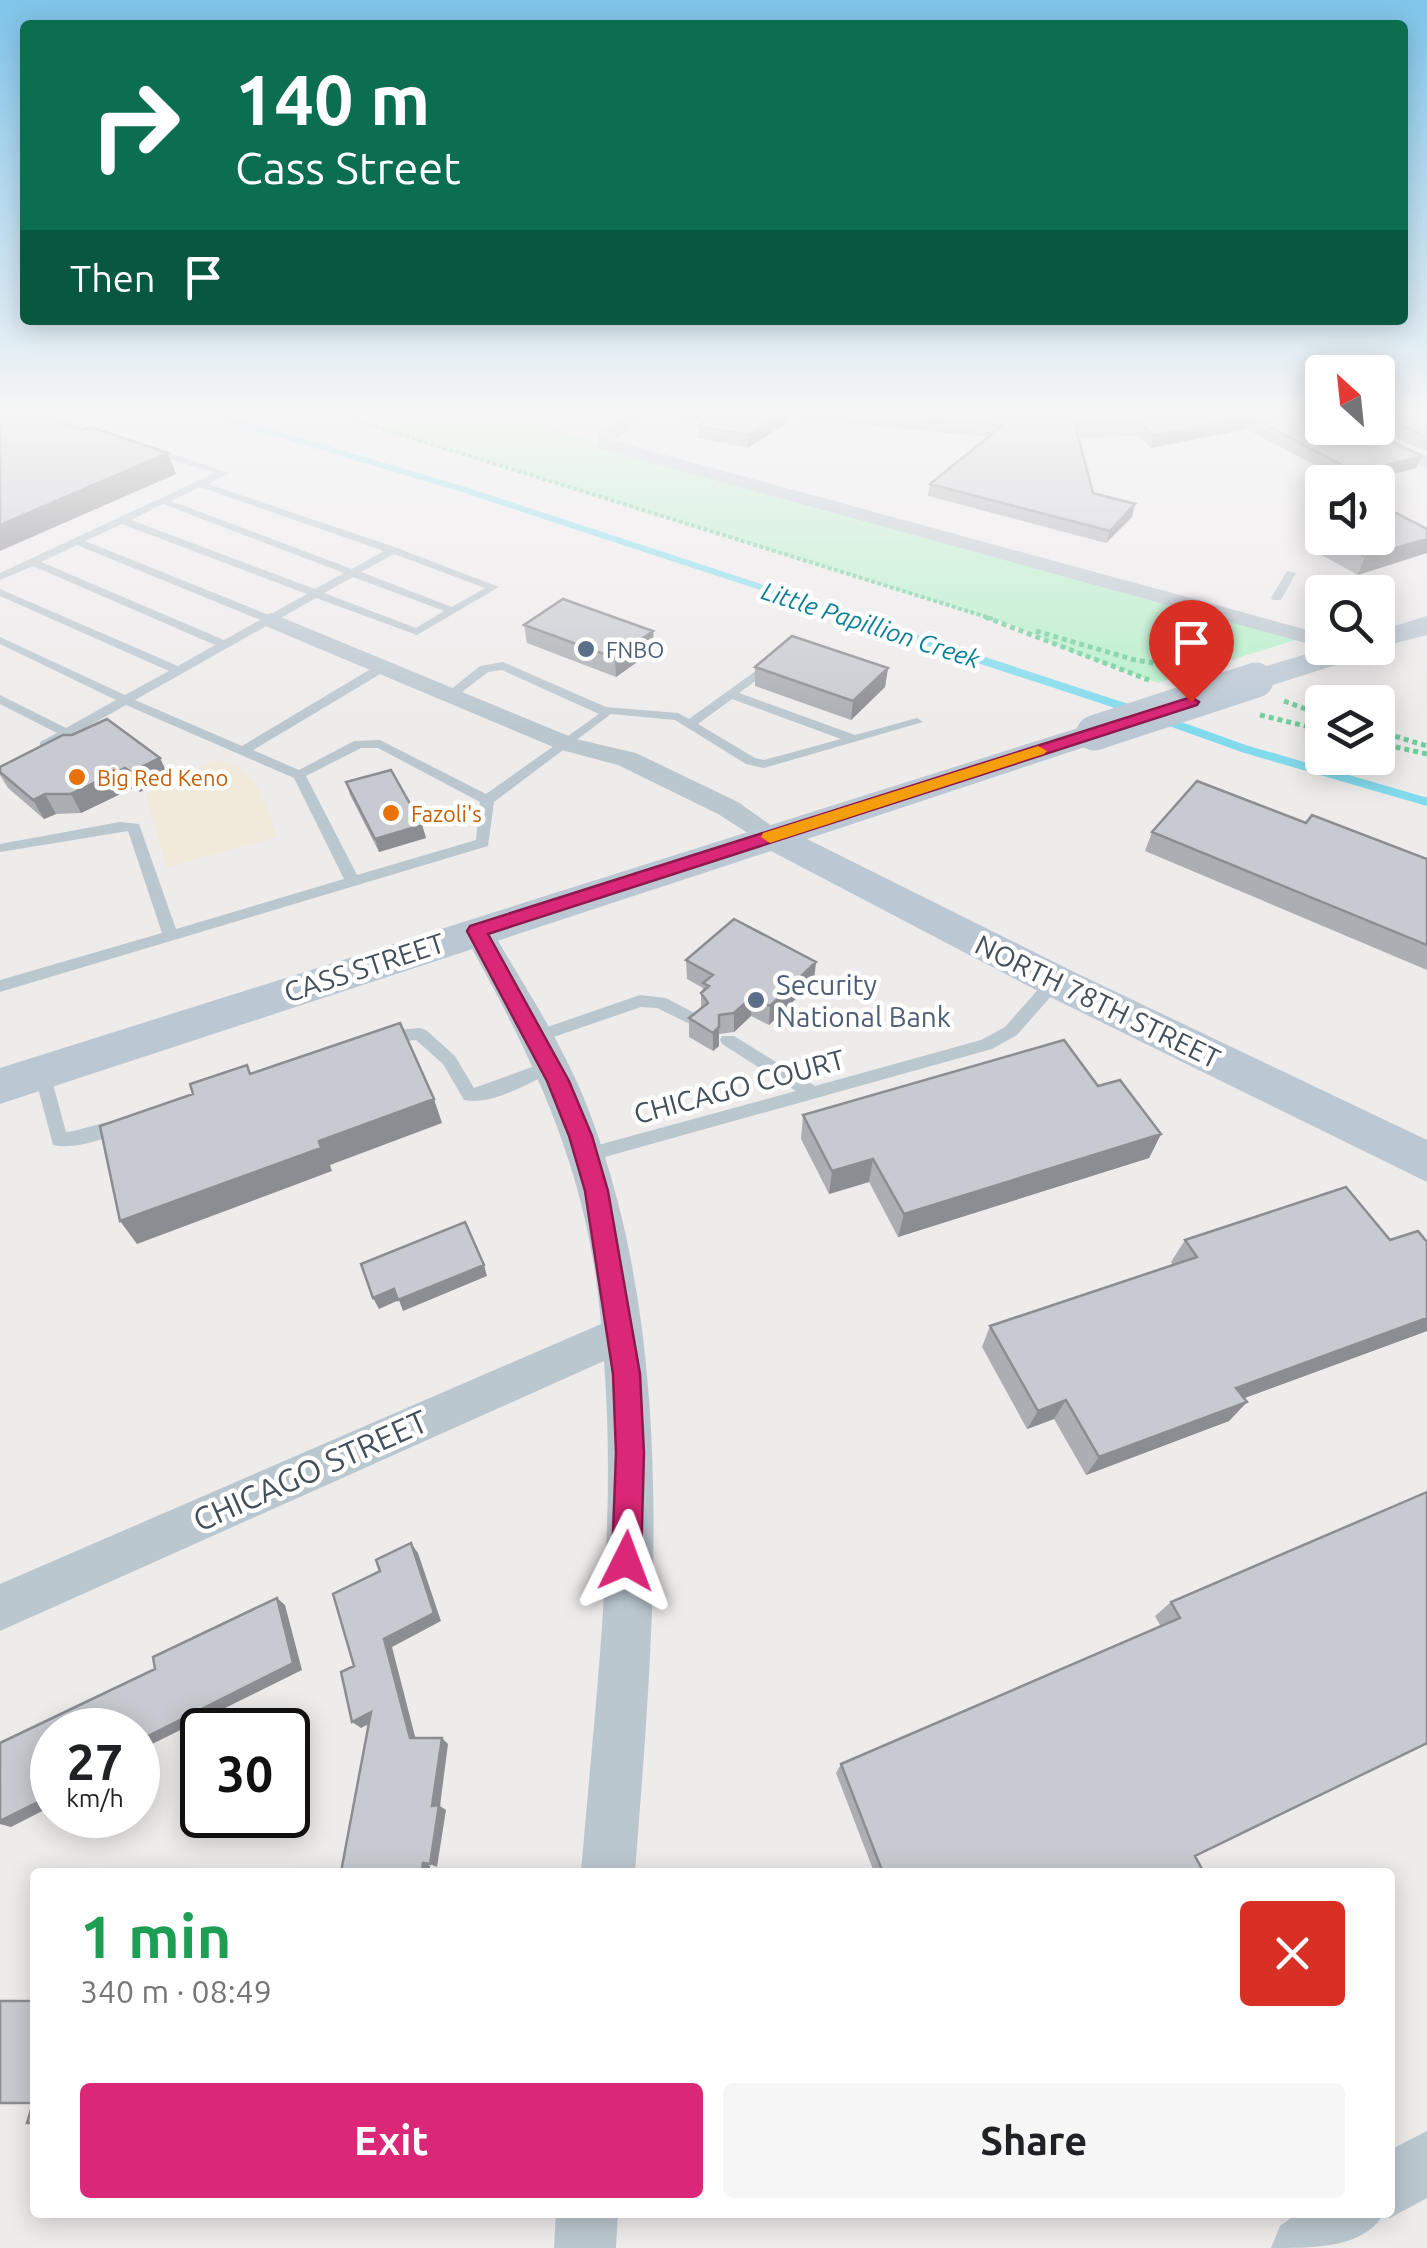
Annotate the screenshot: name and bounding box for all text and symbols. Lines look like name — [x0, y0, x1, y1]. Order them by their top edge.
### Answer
icon: right — [70, 60, 200, 190]
text: 140 m — [235, 60, 430, 138]
text: Cass Street — [235, 142, 461, 193]
icon: arrive — [176, 250, 231, 305]
text: Then — [70, 257, 156, 299]
north arrow — [1305, 355, 1395, 445]
map controls — [1305, 355, 1395, 775]
button: sound — [1305, 465, 1395, 555]
button: search — [1305, 575, 1395, 665]
water label: Little Papillion Creek — [758, 576, 984, 674]
pin — [1149, 600, 1234, 703]
icon: arrive — [1164, 615, 1219, 670]
place label: FNBO — [606, 637, 664, 662]
marker: FNBO — [575, 638, 597, 660]
button: layers — [1305, 685, 1395, 775]
place label: Big Red Keno — [97, 765, 228, 790]
marker: Big Red Keno — [66, 766, 88, 788]
place label: Fazoli's — [411, 801, 482, 826]
marker: Fazoli's — [380, 802, 402, 824]
street label: CASS STREET — [280, 926, 449, 1008]
street label: NORTH 78TH STREET — [971, 928, 1226, 1074]
place label: Security National Bank — [776, 969, 951, 1032]
marker: Security National Bank — [745, 989, 767, 1011]
street label: CHICAGO COURT — [630, 1043, 848, 1129]
street label: CHICAGO STREET — [187, 1402, 433, 1538]
position arrow — [574, 1509, 678, 1613]
speed limit sign: 30 — [180, 1708, 310, 1838]
text: 27 — [67, 1733, 123, 1789]
text: km/h — [66, 1784, 124, 1812]
button: close — [1240, 1901, 1345, 2006]
text: 1 min — [80, 1902, 232, 1969]
text: 340 m · 08:49 — [80, 1973, 272, 2009]
button: Exit — [80, 2083, 703, 2198]
button: Share — [723, 2083, 1345, 2198]

